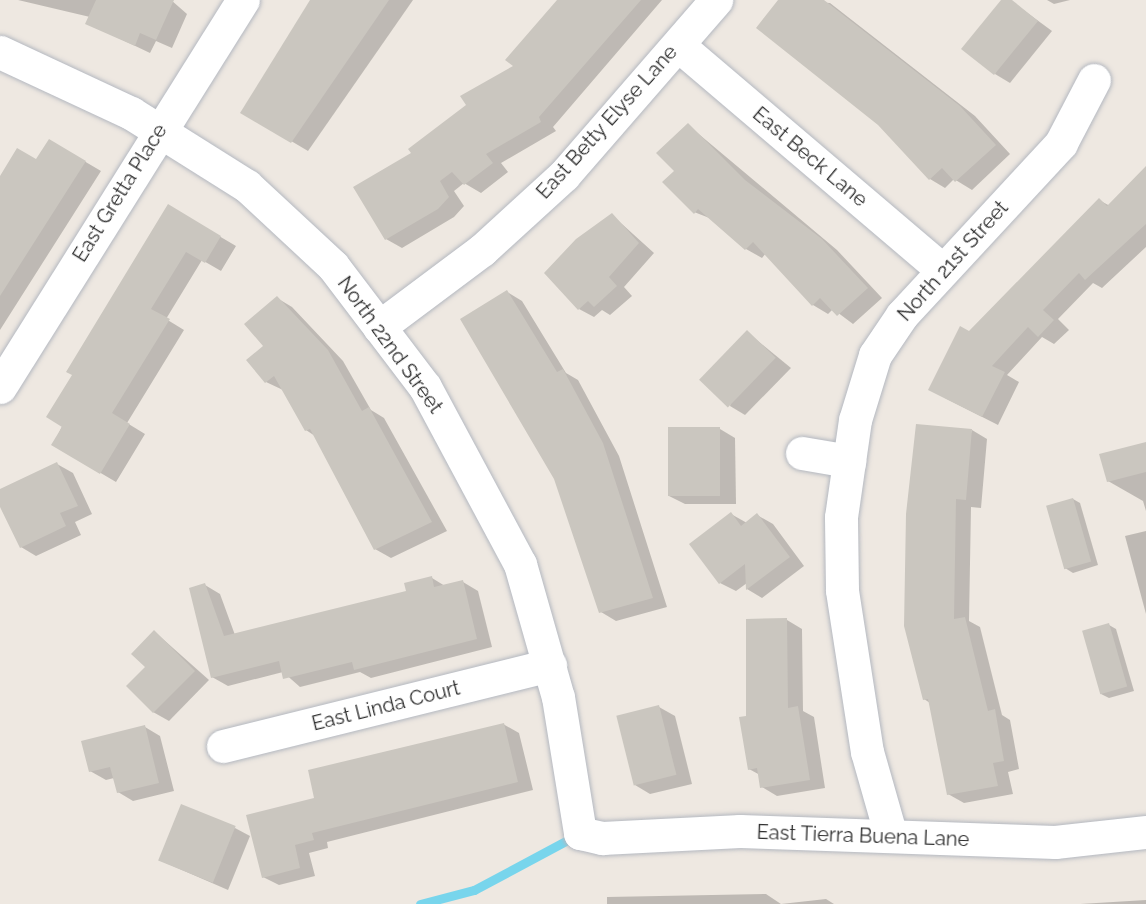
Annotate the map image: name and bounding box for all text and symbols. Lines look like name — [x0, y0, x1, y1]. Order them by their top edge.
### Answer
street label: East Betty Elyse Lane — [531, 40, 683, 204]
street label: East Beck Lane — [748, 102, 872, 212]
street label: East Gretta Place — [68, 120, 172, 266]
street label: North 21st Street — [893, 196, 1013, 326]
street label: North 22nd Street — [332, 272, 448, 418]
street label: East Linda Court — [309, 676, 463, 736]
street label: East Tierra Buena Lane — [756, 820, 970, 852]

